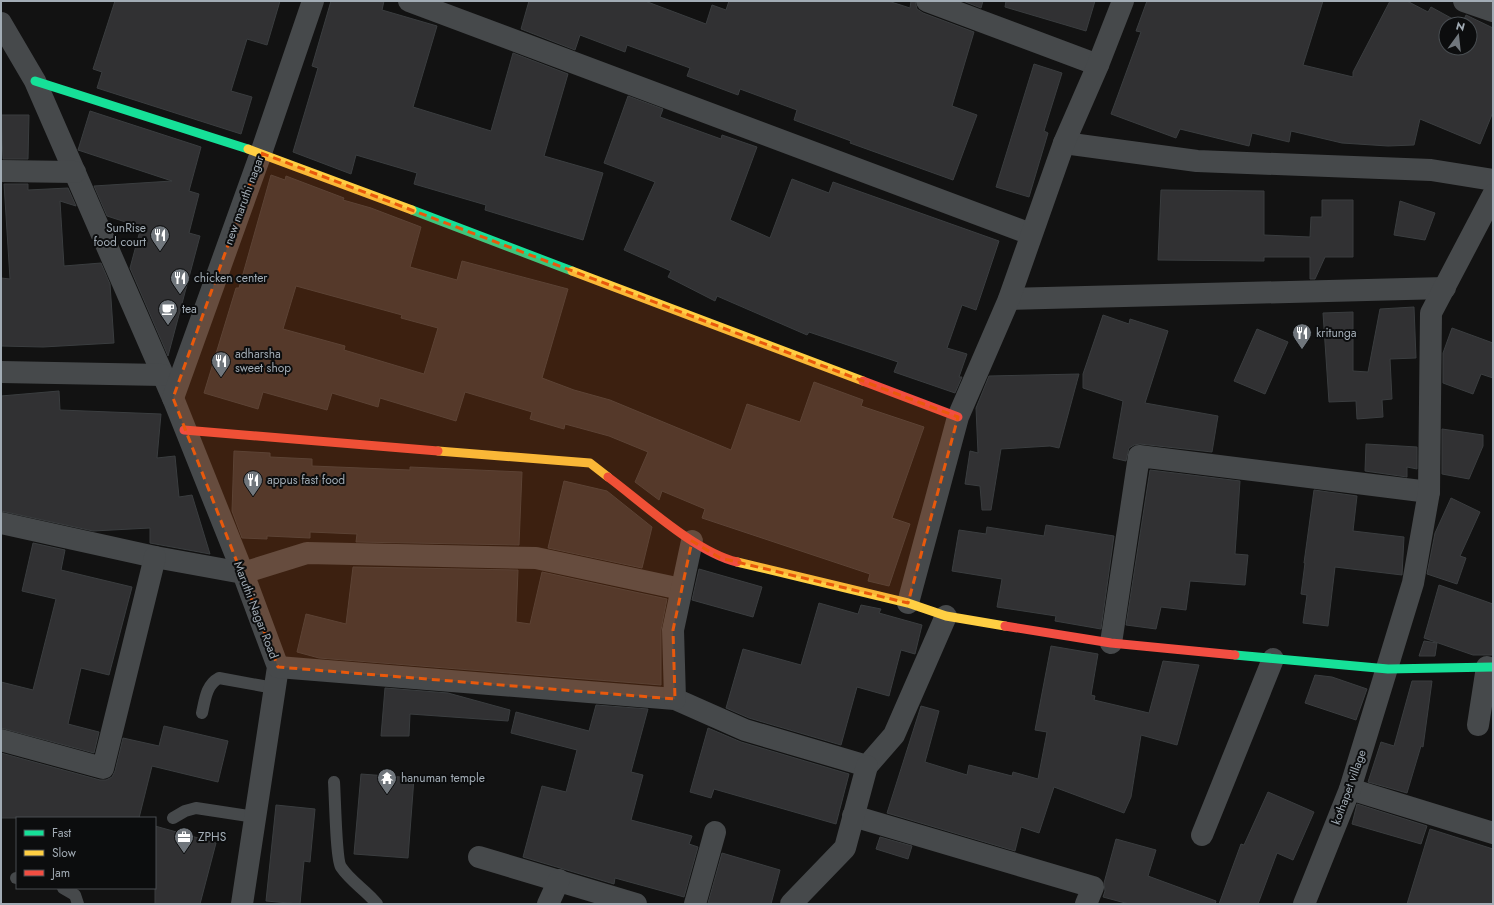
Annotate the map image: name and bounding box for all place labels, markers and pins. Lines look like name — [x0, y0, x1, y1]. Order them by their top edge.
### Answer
place label: SunRise food court — [93, 219, 146, 251]
restaurant icon: SunRise food court — [149, 224, 171, 252]
restaurant icon: chicken center — [169, 267, 191, 295]
place label: chicken center — [194, 269, 268, 287]
cafe icon: tea — [157, 298, 179, 326]
place label: tea — [182, 300, 197, 318]
restaurant icon: kritunga — [1291, 322, 1313, 350]
place label: kritunga — [1316, 324, 1357, 342]
place label: adharsha sweet shop — [235, 345, 291, 377]
restaurant icon: adharsha sweet shop — [210, 350, 232, 378]
restaurant icon: appus fast food — [242, 469, 264, 497]
place label: appus fast food — [267, 471, 345, 489]
temple icon: hanuman temple — [376, 767, 398, 795]
place label: hanuman temple — [401, 769, 485, 787]
office icon: ZPHS — [173, 826, 195, 854]
place label: ZPHS — [198, 828, 227, 846]

